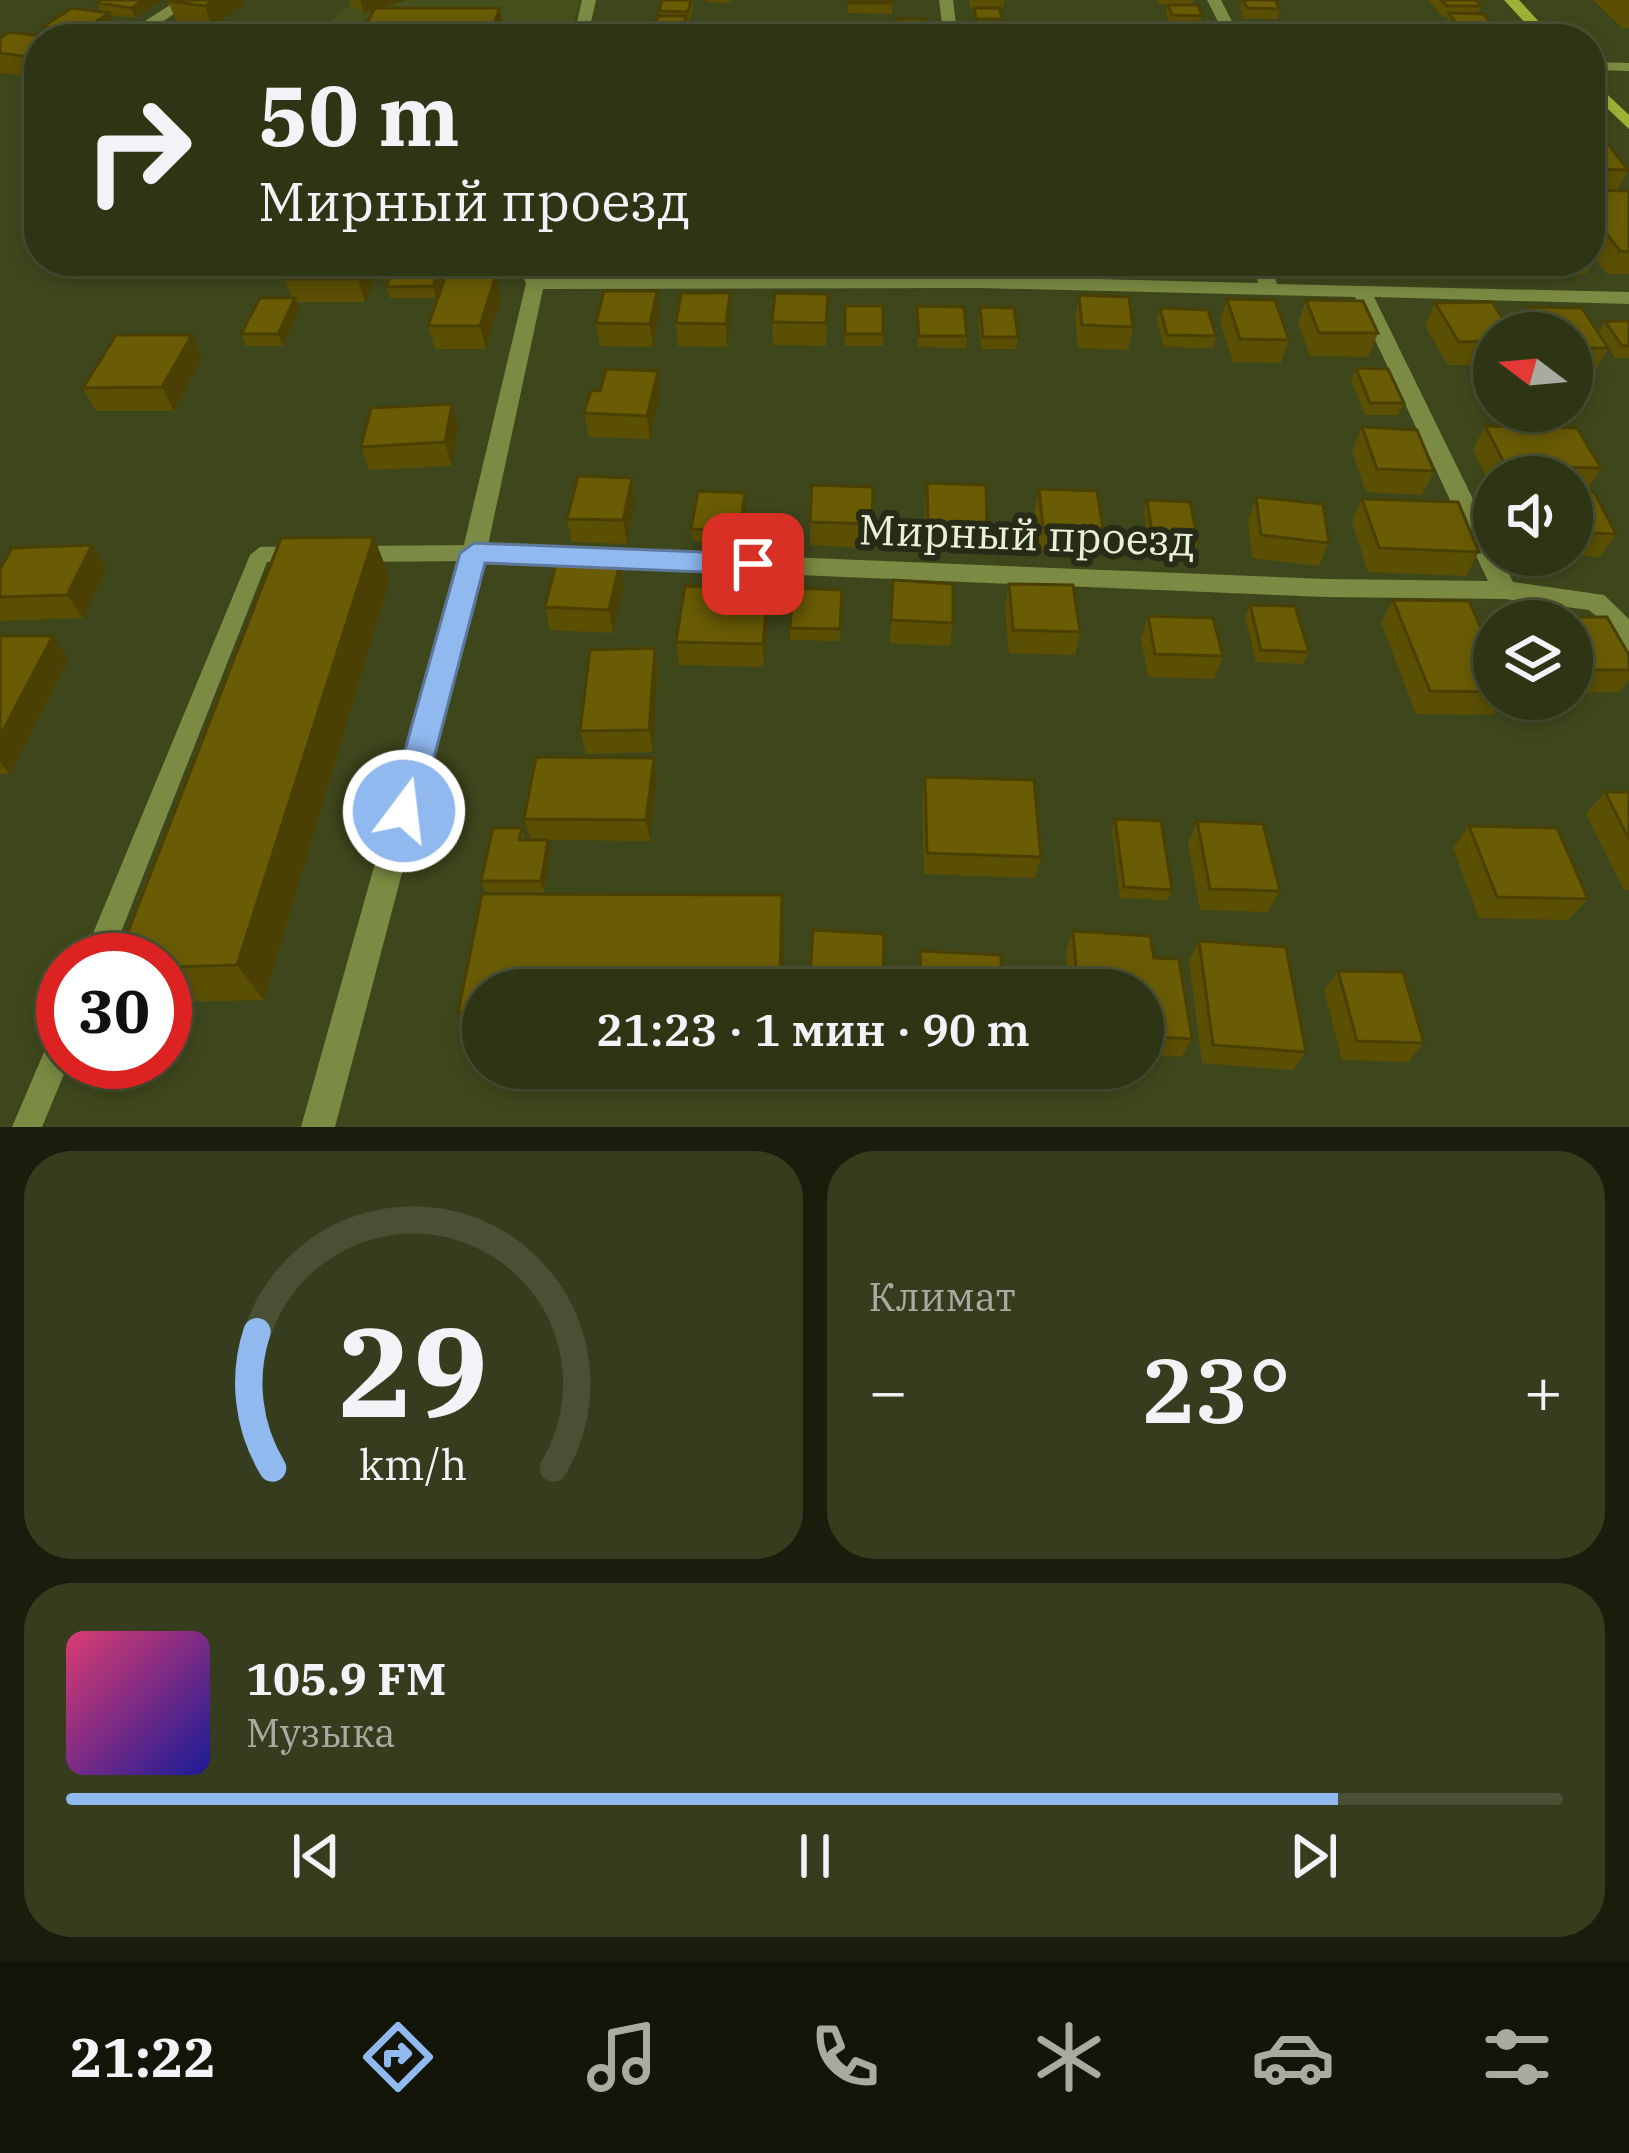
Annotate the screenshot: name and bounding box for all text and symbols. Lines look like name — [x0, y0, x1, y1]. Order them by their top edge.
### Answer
text: 50 m — [258, 60, 460, 169]
icon: right — [60, 72, 216, 228]
text: Мирный проезд — [258, 166, 690, 236]
north arrow — [1473, 312, 1593, 432]
map controls — [1473, 312, 1593, 720]
button: sound — [1473, 456, 1593, 576]
street label: Мирный проезд — [858, 501, 1196, 568]
pin — [702, 513, 804, 615]
icon: arrive — [720, 531, 786, 597]
button: layers — [1473, 600, 1593, 720]
position arrow — [341, 748, 467, 874]
speed limit sign: 30 — [36, 933, 192, 1089]
text: 21:23 · 1 мин · 90 m — [596, 1000, 1030, 1058]
text: Климат — [869, 1271, 1016, 1322]
text: 29 — [338, 1289, 488, 1451]
text: 23° — [1141, 1331, 1291, 1448]
text: − — [869, 1347, 908, 1433]
text: + — [1523, 1347, 1563, 1433]
text: km/h — [359, 1436, 467, 1492]
text: 105.9 FM — [246, 1649, 446, 1707]
text: Музыка — [246, 1707, 396, 1758]
icon: previous — [283, 1823, 349, 1889]
icon: pause — [782, 1823, 848, 1889]
icon: next — [1281, 1823, 1347, 1889]
icon: directions — [356, 2015, 440, 2099]
icon: music — [580, 2015, 664, 2099]
icon: phone — [803, 2015, 887, 2099]
icon: climate — [1027, 2015, 1111, 2099]
icon: car — [1251, 2015, 1335, 2099]
icon: filters — [1475, 2015, 1559, 2099]
text: 21:22 — [70, 2022, 216, 2092]

